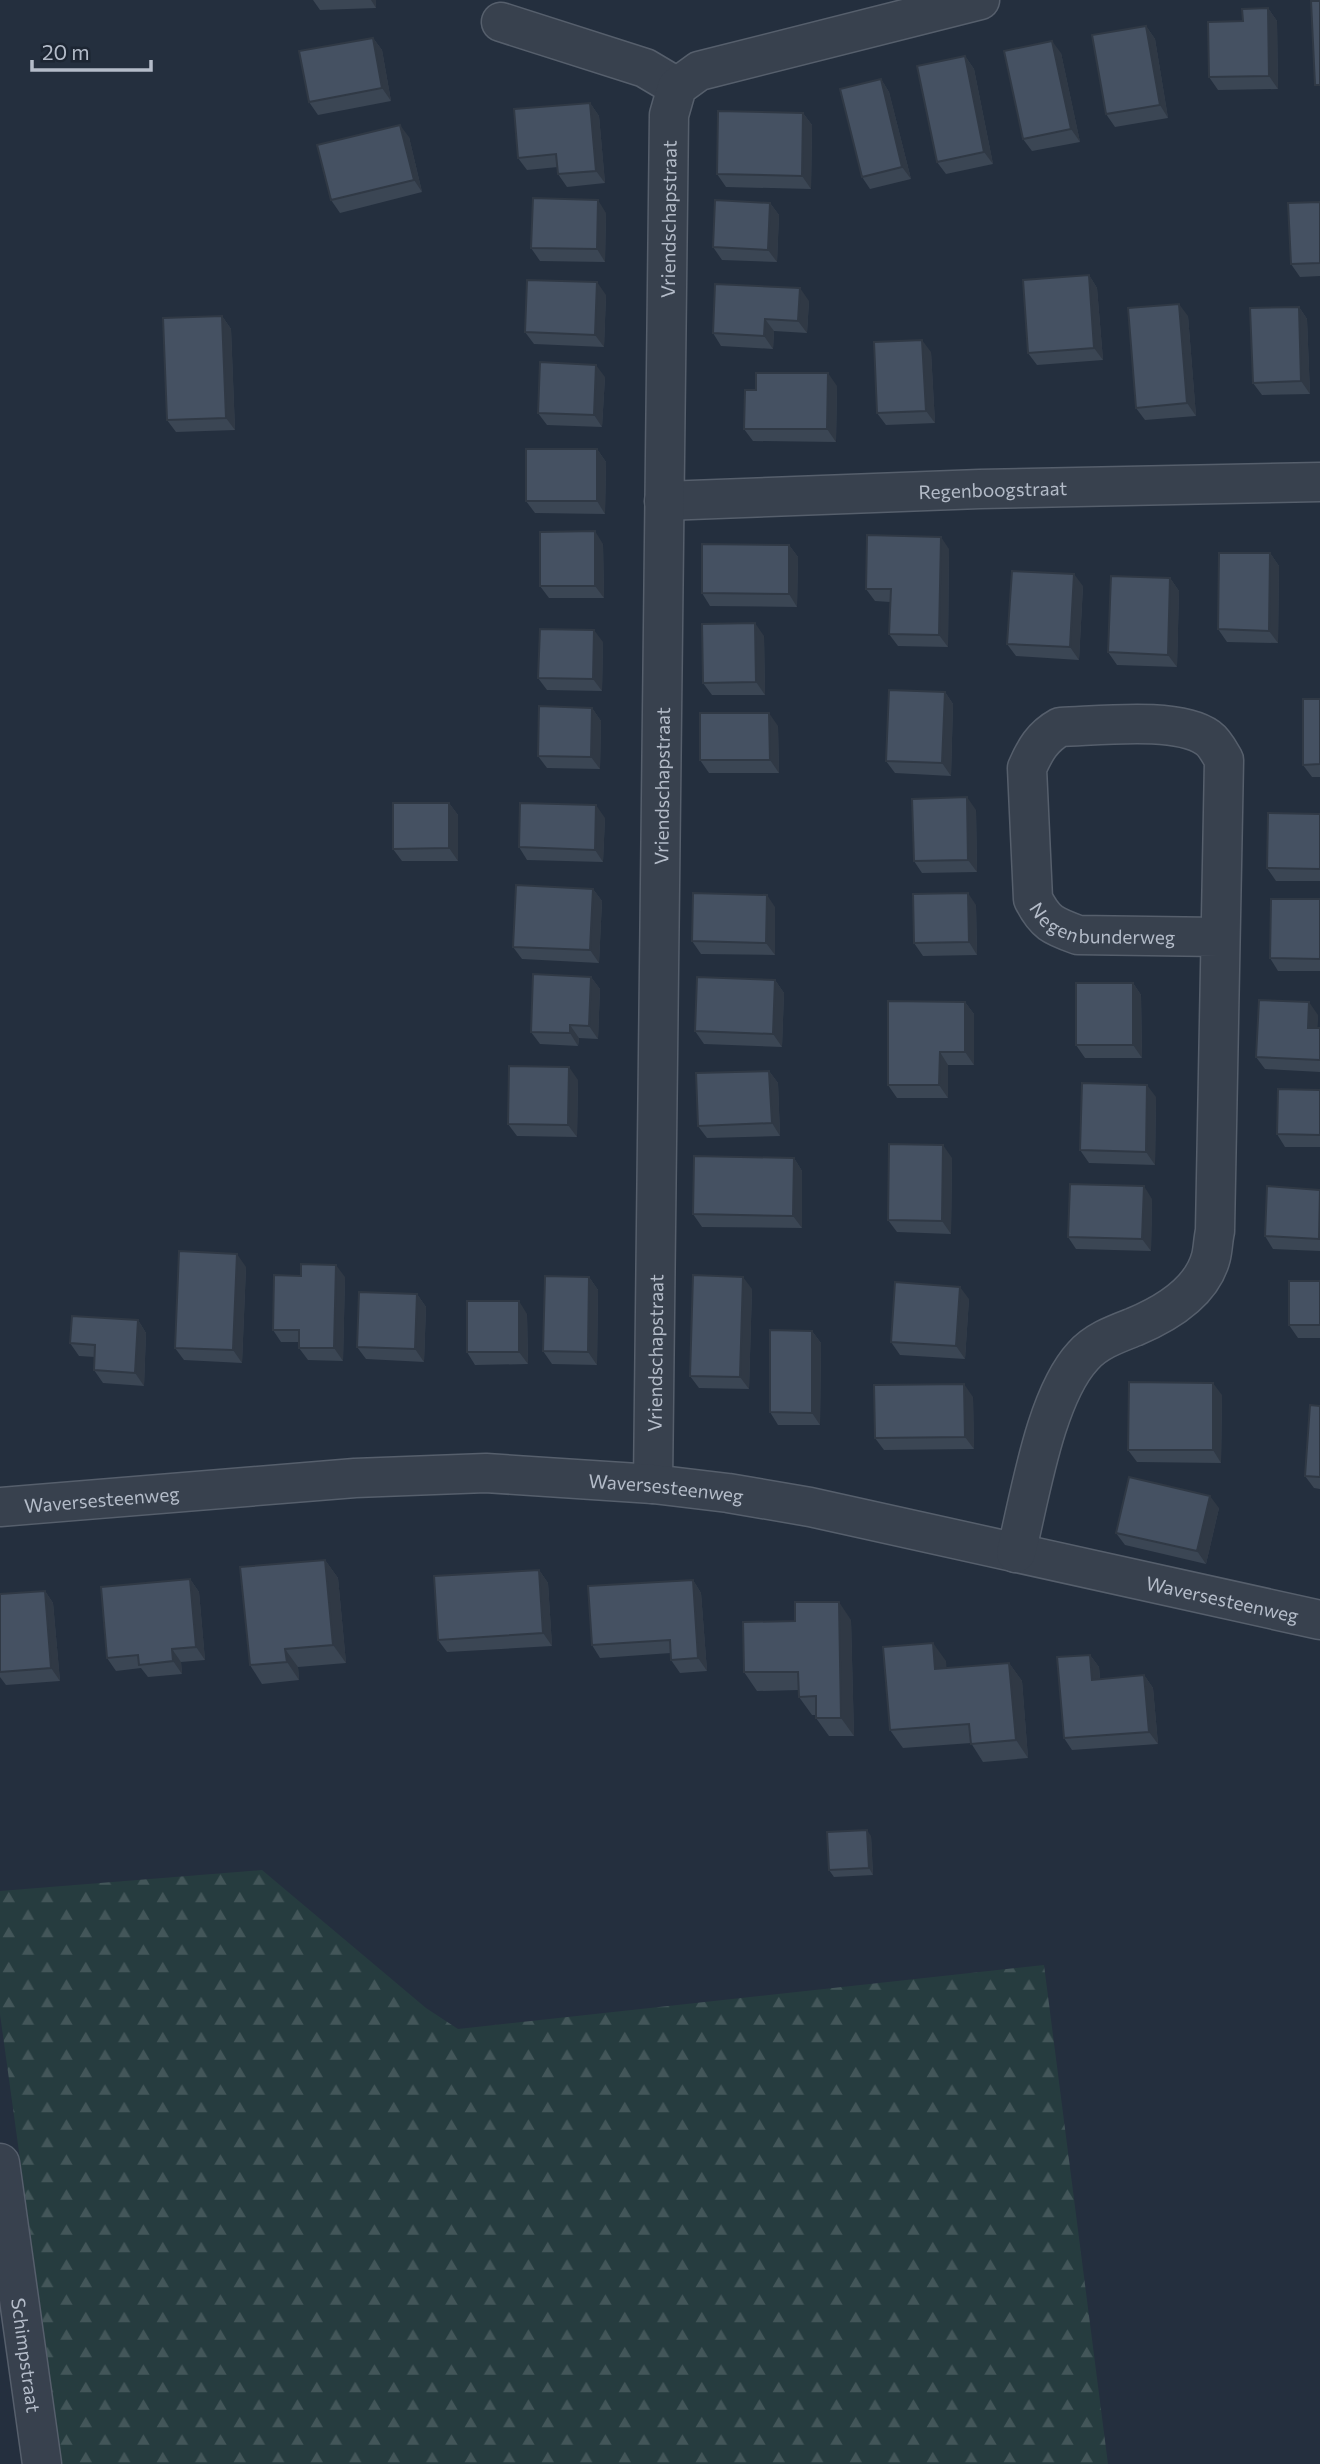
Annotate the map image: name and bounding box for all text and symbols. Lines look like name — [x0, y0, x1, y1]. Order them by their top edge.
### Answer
scale bar — [32, 28, 150, 72]
text: 20 m — [42, 39, 90, 64]
street label: Vriendschapstraat — [655, 140, 680, 298]
street label: Regenboogstraat — [918, 476, 1068, 503]
street label: Vriendschapstraat — [649, 707, 674, 865]
street label: Negenbunderweg — [1025, 898, 1175, 948]
street label: Vriendschapstraat — [642, 1274, 667, 1432]
street label: Waversesteenweg — [588, 1468, 745, 1507]
street label: Waversesteenweg — [23, 1481, 180, 1516]
street label: Waversesteenweg — [1144, 1570, 1301, 1626]
street label: Schimpstraat — [7, 2296, 46, 2414]

